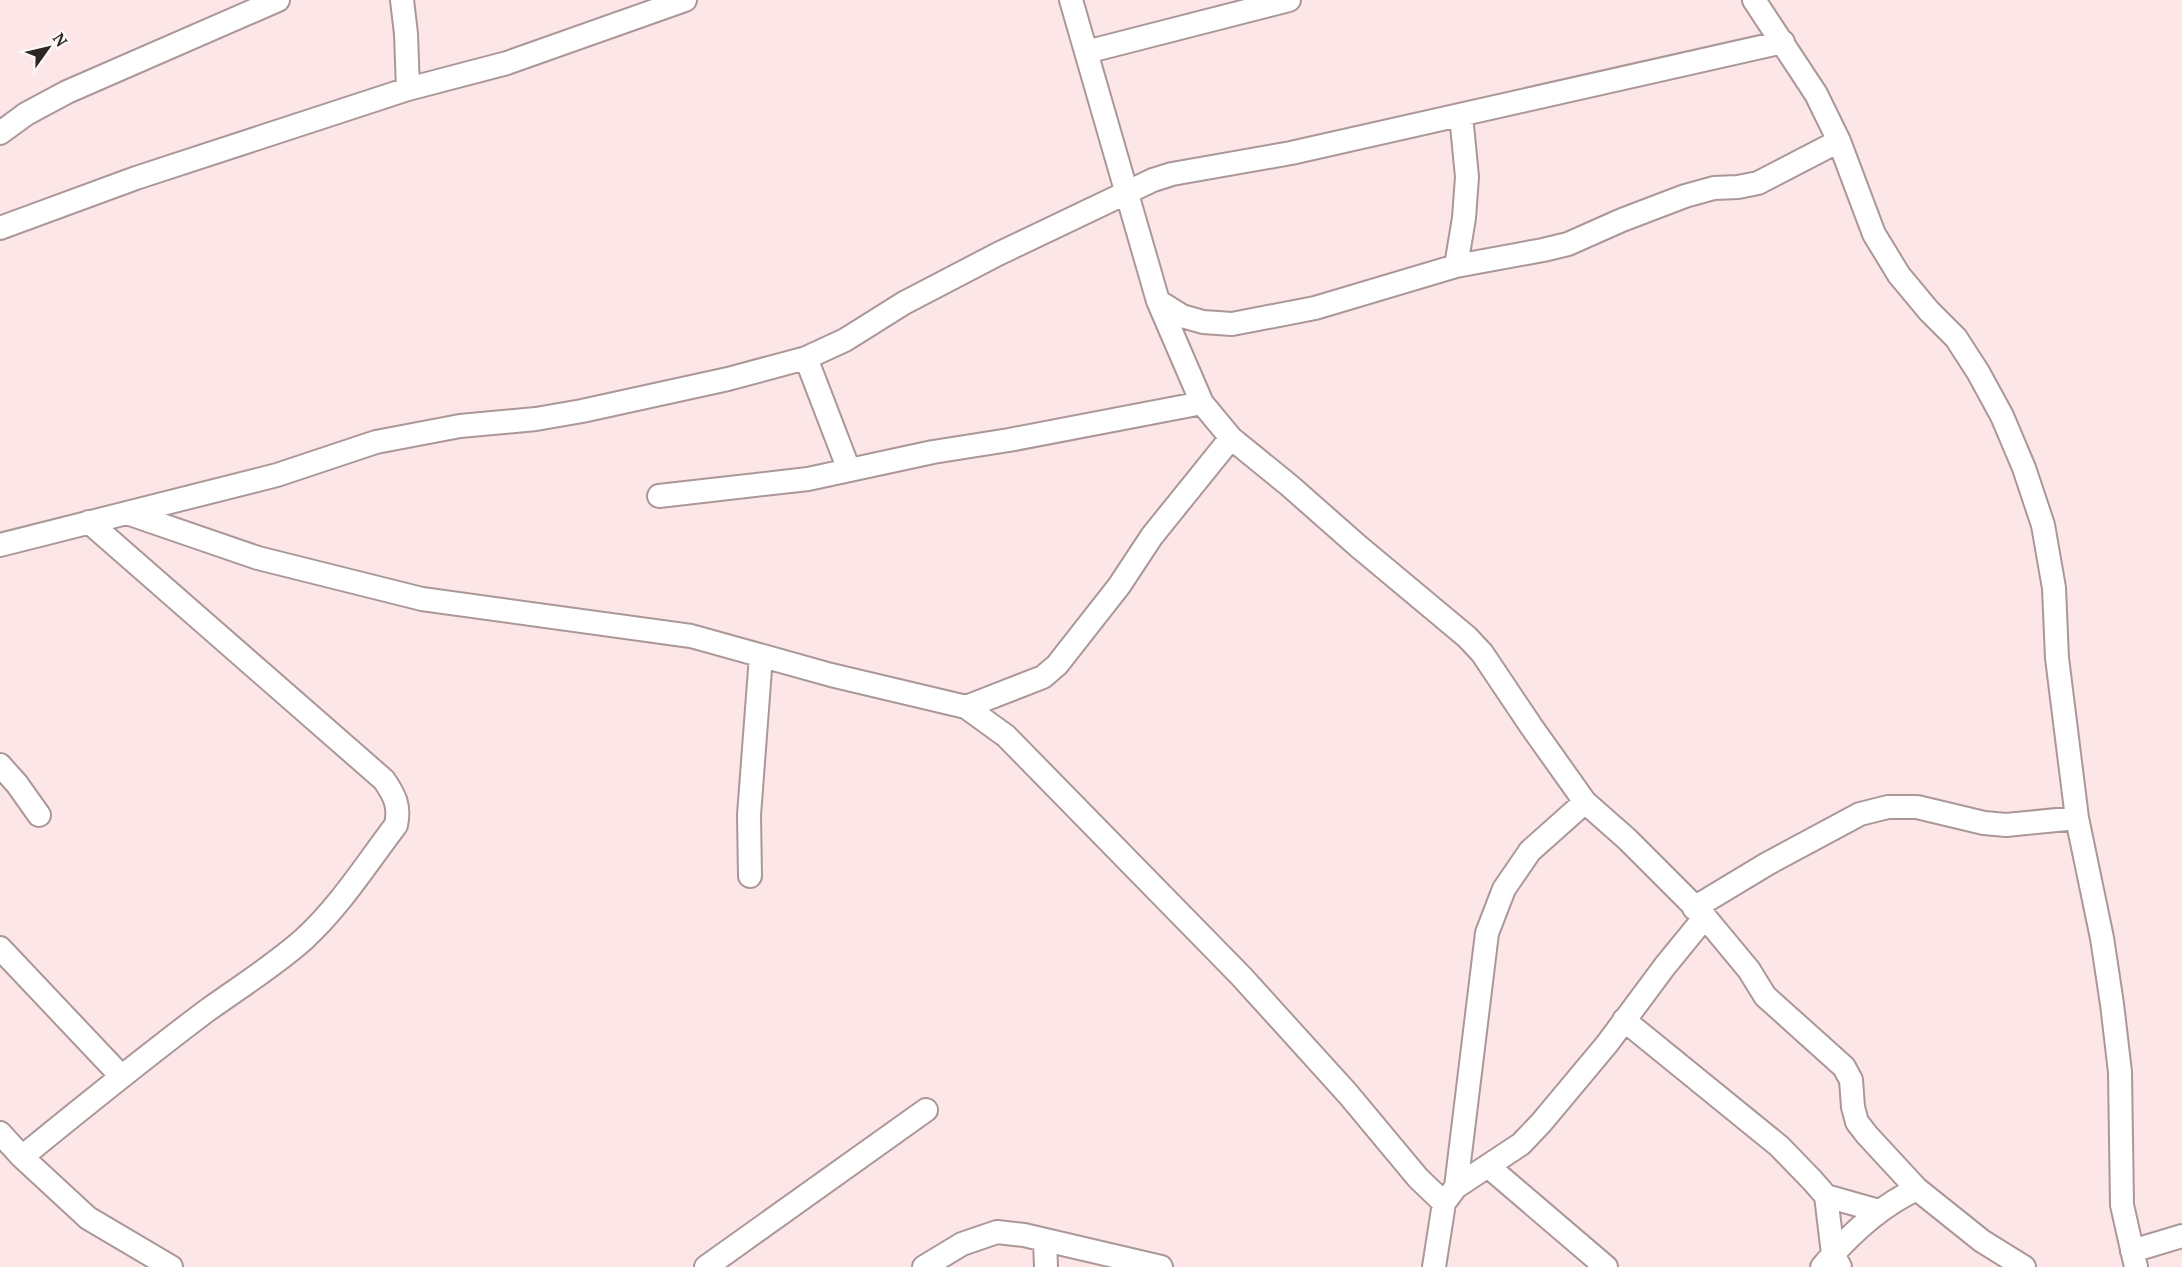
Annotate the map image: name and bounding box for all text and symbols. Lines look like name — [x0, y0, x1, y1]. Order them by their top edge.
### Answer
north arrow — [18, 18, 78, 78]
text: N — [48, 28, 73, 51]

